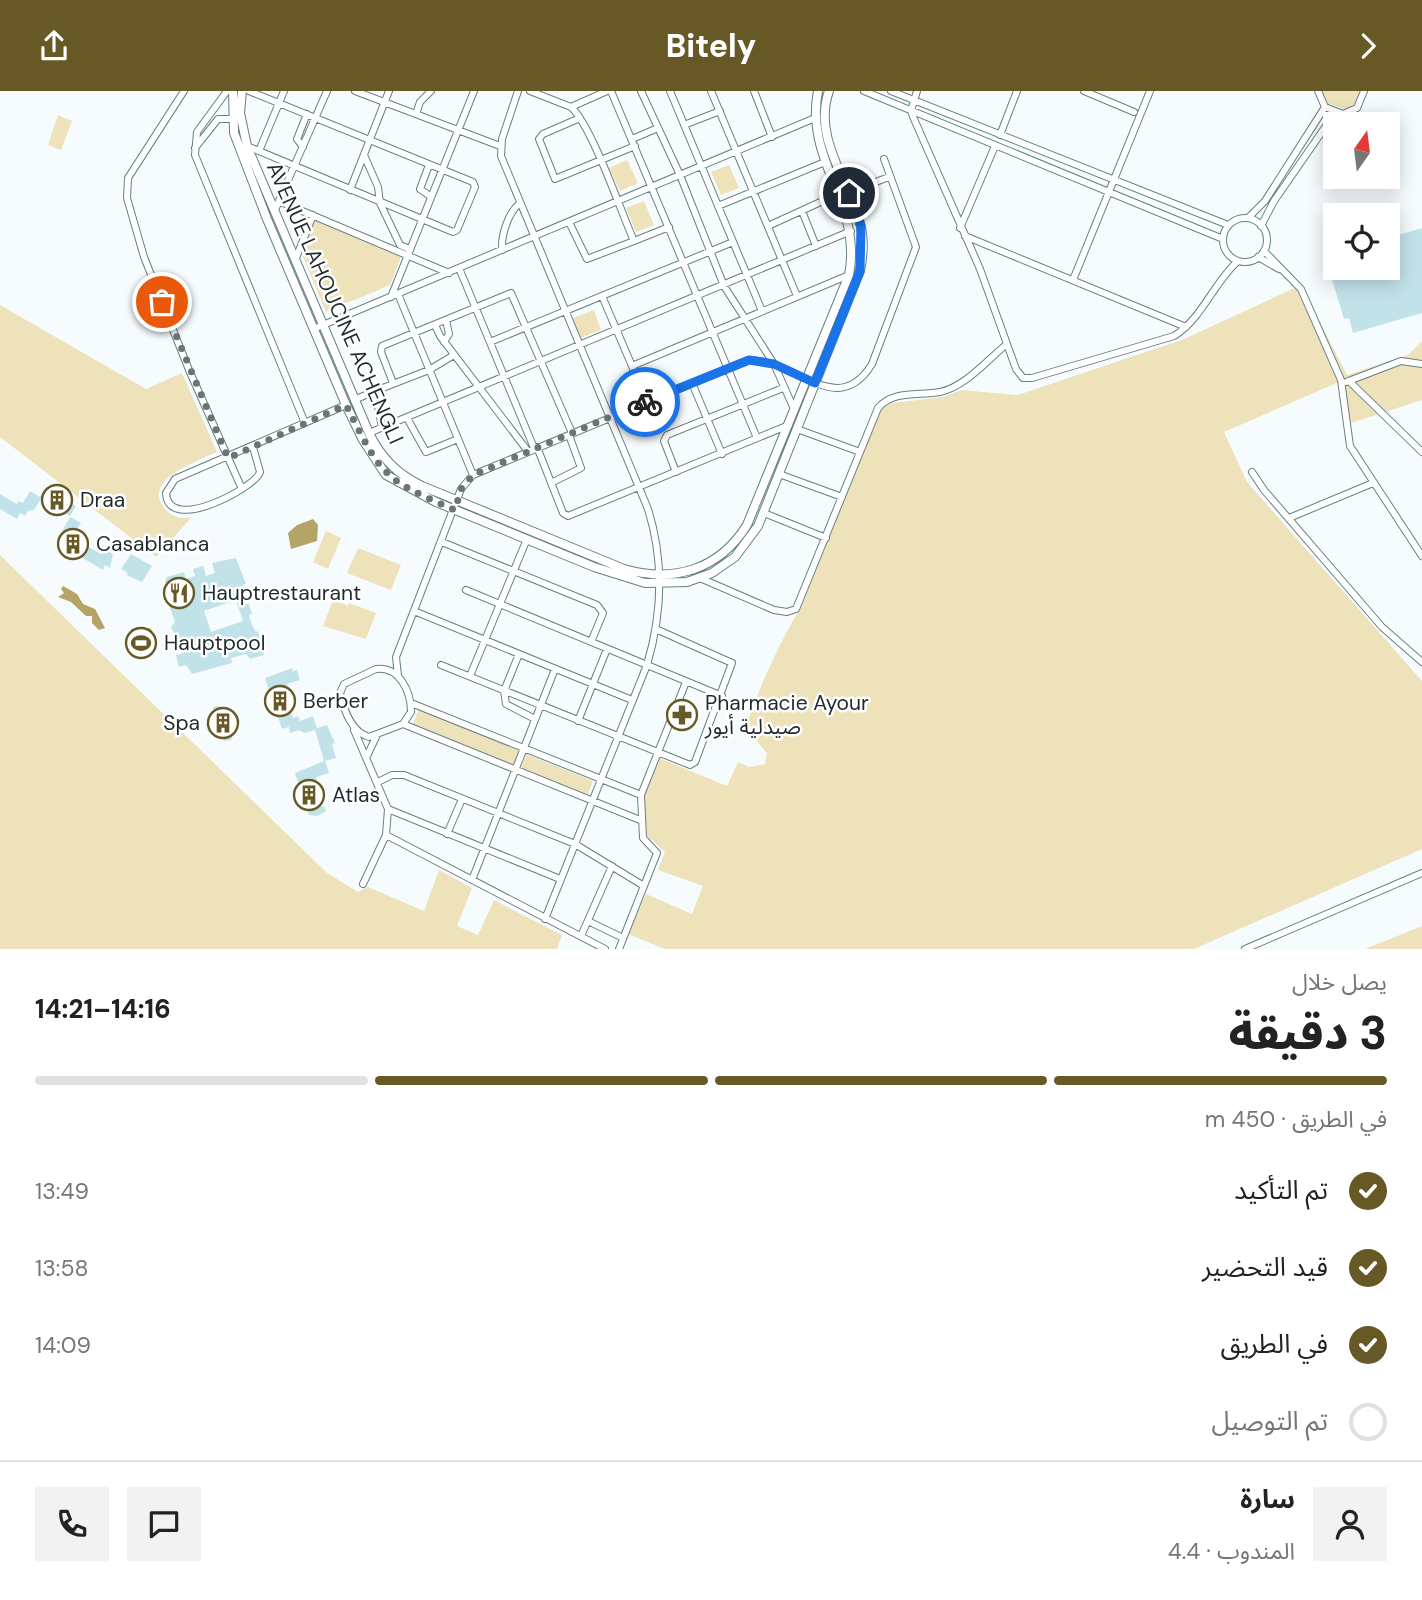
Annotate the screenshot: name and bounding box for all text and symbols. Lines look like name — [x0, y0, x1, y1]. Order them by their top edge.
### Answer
text: Bitely — [666, 25, 756, 67]
icon: share — [35, 27, 73, 65]
icon: forward — [1349, 27, 1387, 65]
north arrow — [1323, 112, 1400, 189]
map controls — [1323, 112, 1400, 280]
street label: AVENUE LAHOUCINE ACHENGLI — [260, 158, 410, 448]
pin — [819, 163, 879, 223]
icon: home — [830, 174, 868, 212]
button: locate — [1323, 203, 1400, 280]
pin — [132, 272, 192, 332]
icon: bag — [143, 283, 181, 321]
courier — [610, 367, 680, 437]
icon: bike — [626, 383, 664, 421]
building icon: Draa — [40, 483, 74, 517]
place label: Draa — [80, 486, 125, 514]
building icon: Casablanca — [56, 527, 90, 561]
place label: Casablanca — [96, 530, 209, 558]
restaurant icon: Hauptrestaurant — [162, 576, 196, 610]
place label: Hauptrestaurant — [202, 579, 361, 607]
sports icon: Hauptpool — [124, 626, 158, 660]
place label: Hauptpool — [164, 629, 265, 657]
building icon: Berber — [263, 684, 297, 718]
place label: Berber — [303, 687, 368, 715]
place label: Pharmacie Ayour صيدلية أيور — [704, 689, 869, 741]
pharmacy icon: Pharmacie Ayour صيدلية أيور — [665, 698, 699, 732]
building icon: Spa — [206, 706, 240, 740]
place label: Spa — [163, 709, 200, 737]
building icon: Atlas — [292, 778, 326, 812]
place label: Atlas — [332, 781, 380, 809]
text: يصل خلال — [1292, 967, 1387, 997]
text: 14:16–14:21 — [35, 992, 171, 1026]
text: 3 دقيقة — [1228, 1003, 1387, 1063]
text: في الطريق · 450 m — [1205, 1104, 1387, 1134]
icon: check — [1349, 1172, 1387, 1210]
text: تم التأكيد — [1234, 1173, 1328, 1207]
text: 13:49 — [35, 1176, 89, 1206]
icon: check — [1349, 1249, 1387, 1287]
text: قيد التحضير — [1202, 1250, 1328, 1284]
text: 13:58 — [35, 1253, 88, 1283]
icon: check — [1349, 1326, 1387, 1364]
text: في الطريق — [1221, 1327, 1328, 1361]
text: 14:09 — [35, 1330, 91, 1360]
text: تم التوصيل — [1212, 1404, 1328, 1438]
text: سارة — [1240, 1482, 1295, 1516]
button: phone — [35, 1487, 109, 1561]
button: chat — [127, 1487, 201, 1561]
button: person — [1313, 1487, 1387, 1561]
text: المندوب · 4.4 — [1168, 1536, 1295, 1566]

